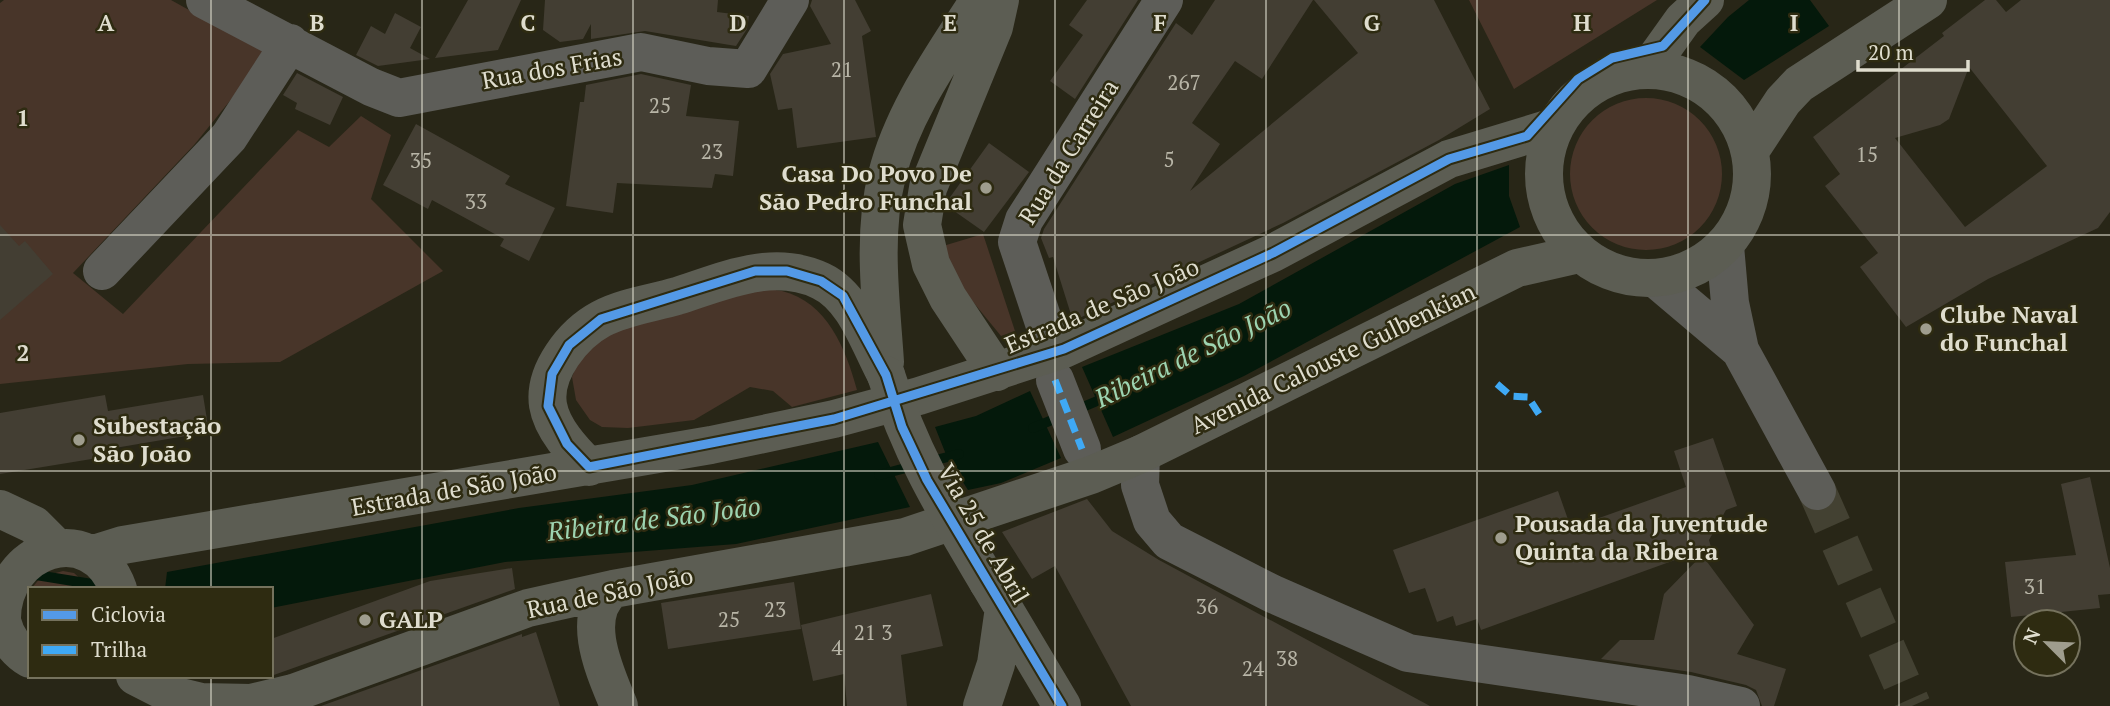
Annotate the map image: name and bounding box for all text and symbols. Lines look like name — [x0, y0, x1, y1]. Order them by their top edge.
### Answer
text: A — [98, 7, 115, 38]
text: B — [310, 7, 325, 38]
text: C — [521, 7, 536, 38]
text: D — [730, 7, 747, 38]
text: E — [943, 7, 957, 38]
text: F — [1153, 7, 1167, 38]
text: G — [1364, 7, 1381, 38]
text: H — [1573, 7, 1591, 38]
text: I — [1790, 7, 1798, 38]
scale bar — [1858, 28, 1968, 72]
text: 20 m — [1868, 38, 1914, 66]
street label: Rua dos Frias — [479, 40, 624, 96]
house number: 21 — [831, 55, 853, 83]
house number: 267 — [1167, 68, 1201, 96]
street label: Rua da Carreira — [1011, 73, 1125, 230]
house number: 25 — [649, 91, 671, 119]
text: 1 — [17, 102, 30, 133]
house number: 23 — [701, 137, 723, 165]
house number: 15 — [1856, 140, 1878, 168]
house number: 5 — [1163, 145, 1175, 173]
house number: 35 — [410, 146, 432, 174]
place label: Casa Do Povo De São Pedro Funchal — [759, 157, 972, 217]
marker: Casa Do Povo De São Pedro Funchal — [978, 180, 994, 196]
house number: 33 — [465, 187, 487, 215]
street label: Estrada de São João — [1000, 250, 1204, 360]
street label: Avenida Calouste Gulbenkian — [1185, 275, 1480, 441]
water label: Ribeira de São João — [1088, 290, 1296, 415]
place label: Clube Naval do Funchal — [1940, 298, 2078, 358]
marker: Clube Naval do Funchal — [1918, 321, 1934, 337]
text: 2 — [17, 337, 30, 368]
place label: Subestação São João — [93, 409, 221, 469]
marker: Subestação São João — [71, 432, 87, 448]
street label: Estrada de São João — [349, 455, 559, 523]
street label: Via 25 de Abril — [931, 458, 1037, 609]
water label: Ribeira de São João — [544, 488, 762, 548]
place label: Pousada da Juventude Quinta da Ribeira — [1515, 507, 1768, 567]
marker: Pousada da Juventude Quinta da Ribeira — [1493, 530, 1509, 546]
street label: Rua de São João — [524, 559, 696, 625]
house number: 31 — [2024, 572, 2046, 600]
legend — [28, 587, 273, 678]
house number: 36 — [1196, 592, 1218, 620]
house number: 23 — [764, 595, 786, 623]
text: Ciclovia — [91, 600, 166, 628]
place label: GALP — [379, 603, 443, 635]
house number: 25 — [718, 605, 740, 633]
north arrow — [2012, 608, 2082, 678]
marker: GALP — [357, 612, 373, 628]
house number: 21 3 — [854, 618, 892, 646]
text: N — [2017, 624, 2046, 648]
house number: 4 — [831, 633, 843, 661]
text: Trilha — [91, 635, 147, 663]
house number: 38 — [1276, 644, 1298, 672]
house number: 24 — [1242, 654, 1265, 682]

